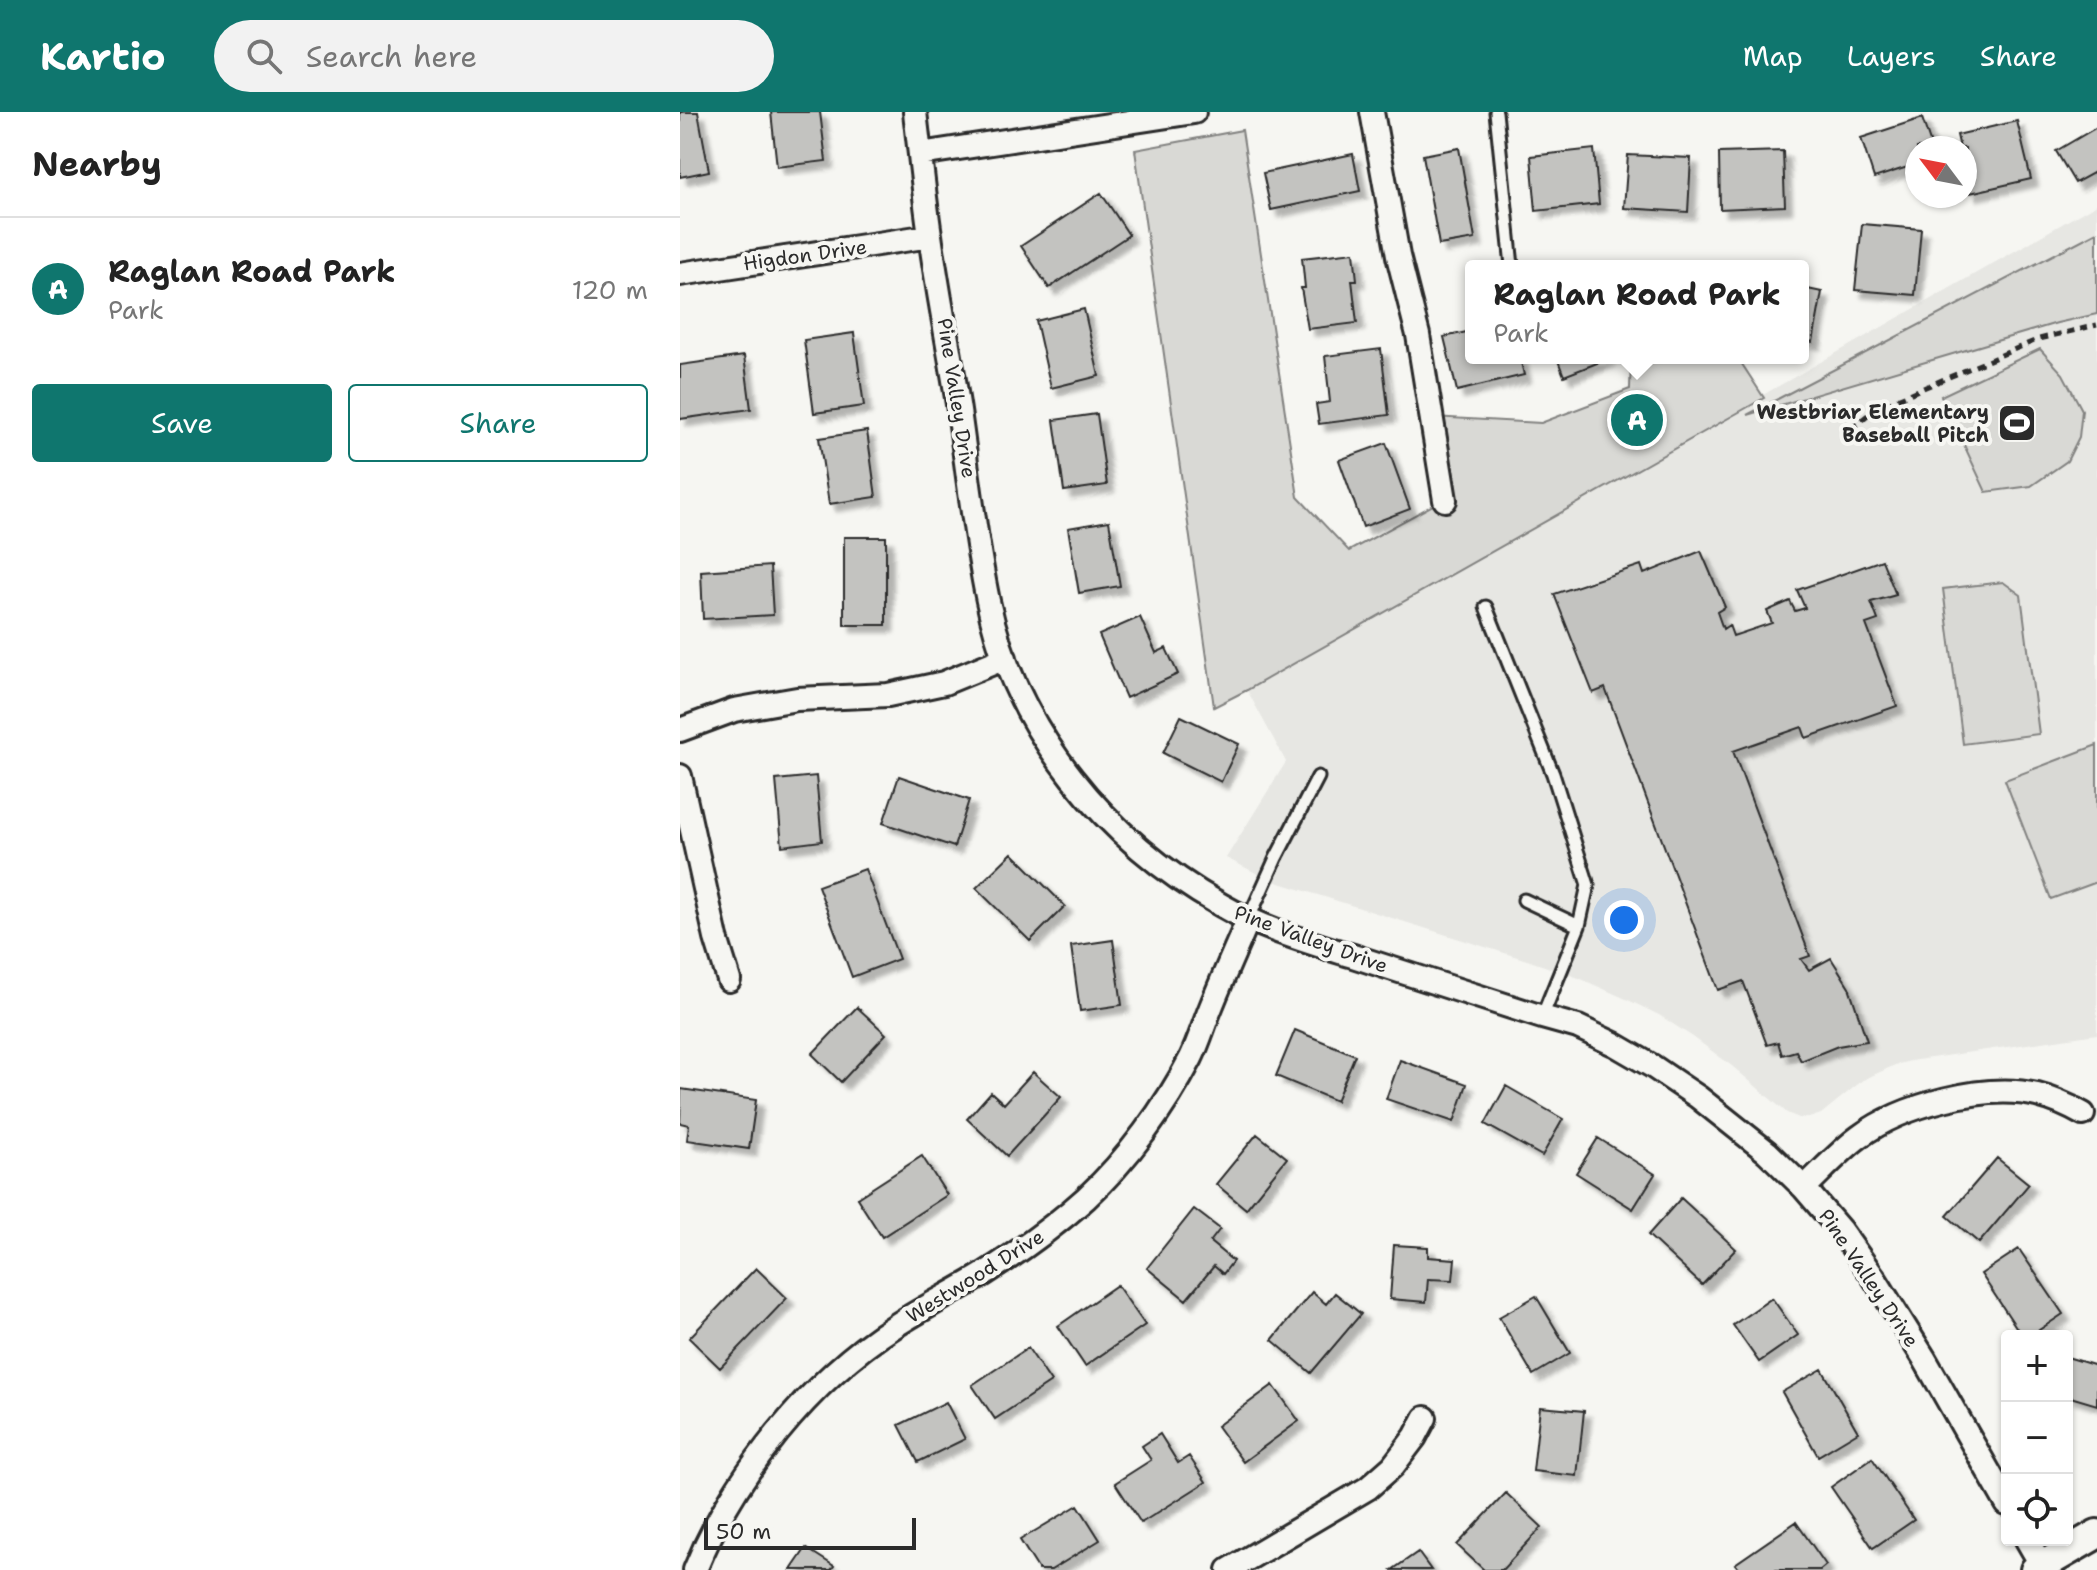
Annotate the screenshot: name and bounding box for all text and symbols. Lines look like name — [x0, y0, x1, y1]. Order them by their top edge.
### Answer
search box — [214, 20, 774, 92]
text: Kartio — [40, 31, 166, 82]
icon: search — [242, 34, 286, 78]
text: Search here — [306, 36, 477, 77]
text: Map — [1743, 37, 1803, 75]
text: Layers — [1847, 37, 1936, 75]
text: Share — [1980, 37, 2057, 75]
north arrow — [1905, 136, 1977, 208]
text: Nearby — [32, 141, 162, 187]
street label: Higdon Drive — [742, 233, 868, 277]
text: Raglan Road Park — [108, 251, 396, 292]
popup — [1465, 260, 1809, 364]
text: A — [48, 272, 68, 307]
text: 120 m — [572, 272, 648, 307]
text: Raglan Road Park — [1493, 274, 1781, 315]
text: Park — [108, 292, 164, 327]
text: Park — [1493, 315, 1549, 350]
street label: Pine Valley Drive — [932, 316, 982, 480]
button: Save — [32, 384, 332, 462]
button: Share — [348, 384, 648, 462]
pin: A — [1611, 390, 1663, 450]
place label: Westbriar Elementary Baseball Pitch — [1756, 399, 1989, 448]
sports icon: Westbriar Elementary Baseball Pitch — [1996, 402, 2038, 444]
street label: Pine Valley Drive — [1231, 899, 1391, 979]
your location — [1604, 900, 1644, 940]
street label: Pine Valley Drive — [1813, 1204, 1925, 1352]
street label: Westwood Drive — [901, 1223, 1049, 1329]
map controls — [2001, 1330, 2073, 1546]
button: + — [2001, 1330, 2073, 1402]
button: − — [2001, 1402, 2073, 1474]
button: locate — [2001, 1474, 2073, 1546]
scale bar — [704, 1514, 916, 1550]
text: 50 m — [716, 1517, 771, 1546]

